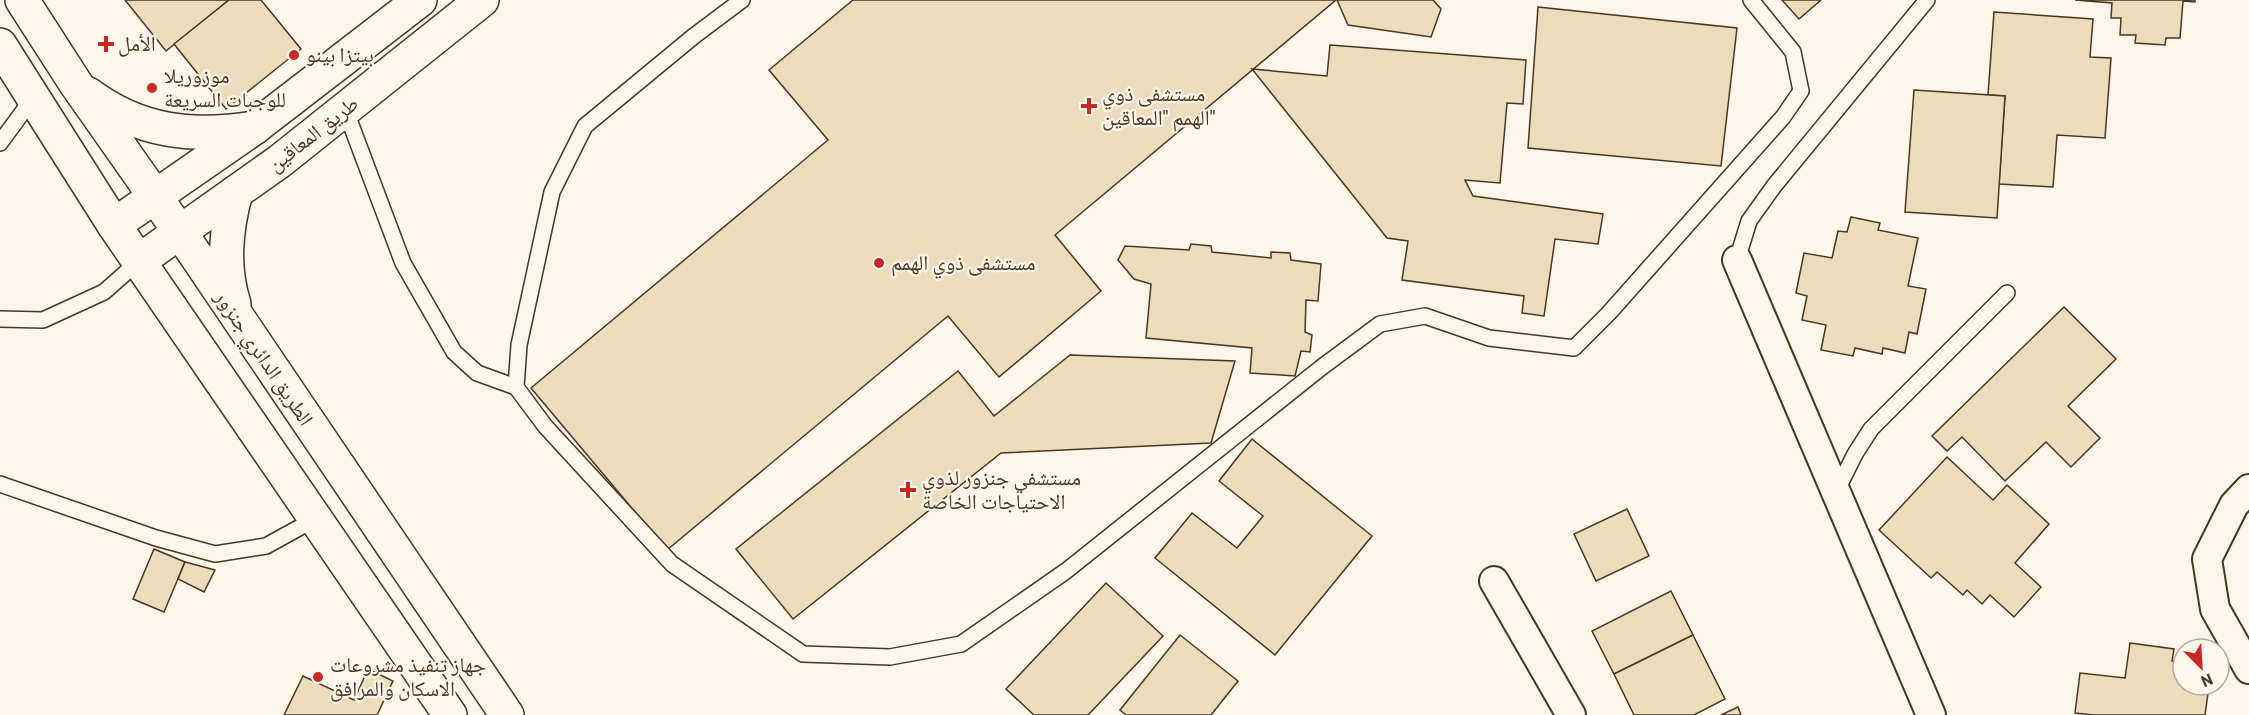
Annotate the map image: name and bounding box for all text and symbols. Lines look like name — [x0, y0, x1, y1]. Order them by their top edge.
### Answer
place label: الأمل — [118, 30, 156, 57]
marker: الأمل — [99, 37, 113, 51]
place label: بيتزا بينو — [306, 41, 374, 67]
marker: بيتزا بينو — [287, 48, 301, 62]
place label: موزوريلا للوجبات السريعة — [164, 62, 286, 112]
place label: مستشفى ذوي الهمم "المعاقين" — [1102, 80, 1215, 132]
marker: موزوريلا للوجبات السريعة — [145, 81, 159, 95]
street label: طريق المعاقين — [262, 90, 364, 177]
marker: مستشفى ذوي الهمم "المعاقين" — [1080, 97, 1098, 115]
place label: مستشفى ذوي الهمم — [891, 249, 1036, 279]
marker: مستشفى ذوي الهمم — [872, 256, 886, 270]
street label: الطريق الدائري جنزور — [206, 284, 320, 433]
place label: مستشفي جنزور لذوي الاحتياجات الخاصة — [922, 464, 1081, 513]
marker: مستشفي جنزور لذوي الاحتياجات الخاصة — [899, 481, 917, 499]
north arrow — [2171, 637, 2231, 697]
place label: جهاز تنفيذ مشروعات الاسكان والمرافق — [330, 651, 486, 702]
marker: جهاز تنفيذ مشروعات الاسكان والمرافق — [311, 670, 325, 684]
text: N — [2199, 670, 2216, 692]

